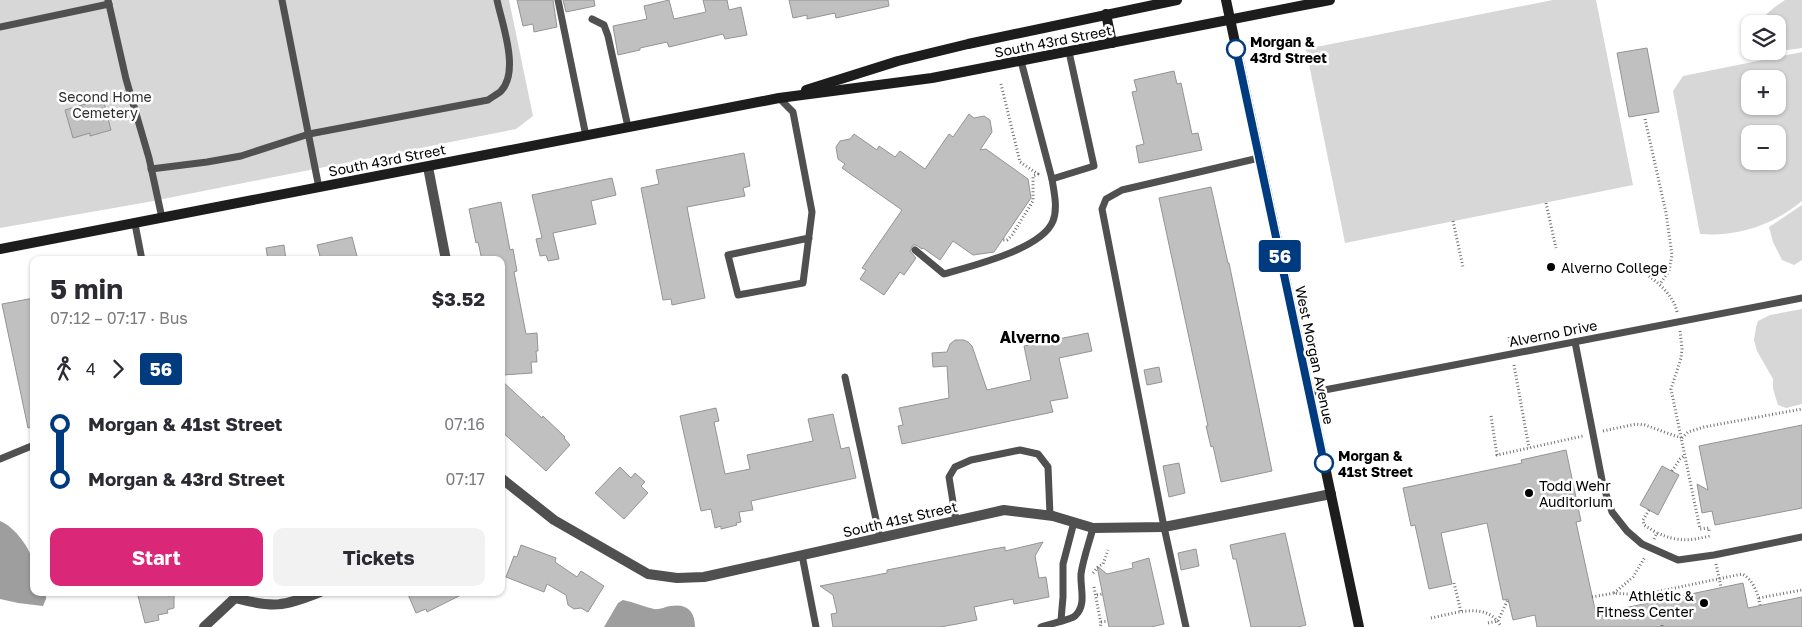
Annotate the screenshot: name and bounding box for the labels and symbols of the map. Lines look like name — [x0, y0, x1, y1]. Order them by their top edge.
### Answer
street label: South 43rd Street — [993, 21, 1113, 61]
place label: Morgan & 43rd Street — [1250, 33, 1327, 66]
marker: Morgan & 43rd Street — [1226, 39, 1246, 59]
park label: Second Home Cemetery — [58, 88, 152, 121]
street label: South 43rd Street — [327, 140, 447, 180]
line badge: 56 — [1258, 240, 1302, 272]
place label: Alverno College — [1561, 259, 1668, 276]
marker: Alverno College — [1545, 261, 1557, 273]
street label: West Morgan Avenue — [1292, 284, 1338, 426]
street label: Alverno Drive — [1507, 316, 1599, 350]
district label: Alverno — [1000, 327, 1061, 347]
place label: Morgan & 41st Street — [1338, 447, 1413, 480]
marker: Morgan & 41st Street — [1314, 453, 1334, 473]
place label: Todd Wehr Auditorium — [1539, 477, 1613, 510]
marker: Todd Wehr Auditorium — [1523, 487, 1535, 499]
street label: South 41st Street — [841, 498, 959, 540]
place label: Athletic & Fitness Center — [1596, 587, 1695, 620]
marker: Athletic & Fitness Center — [1698, 597, 1710, 609]

